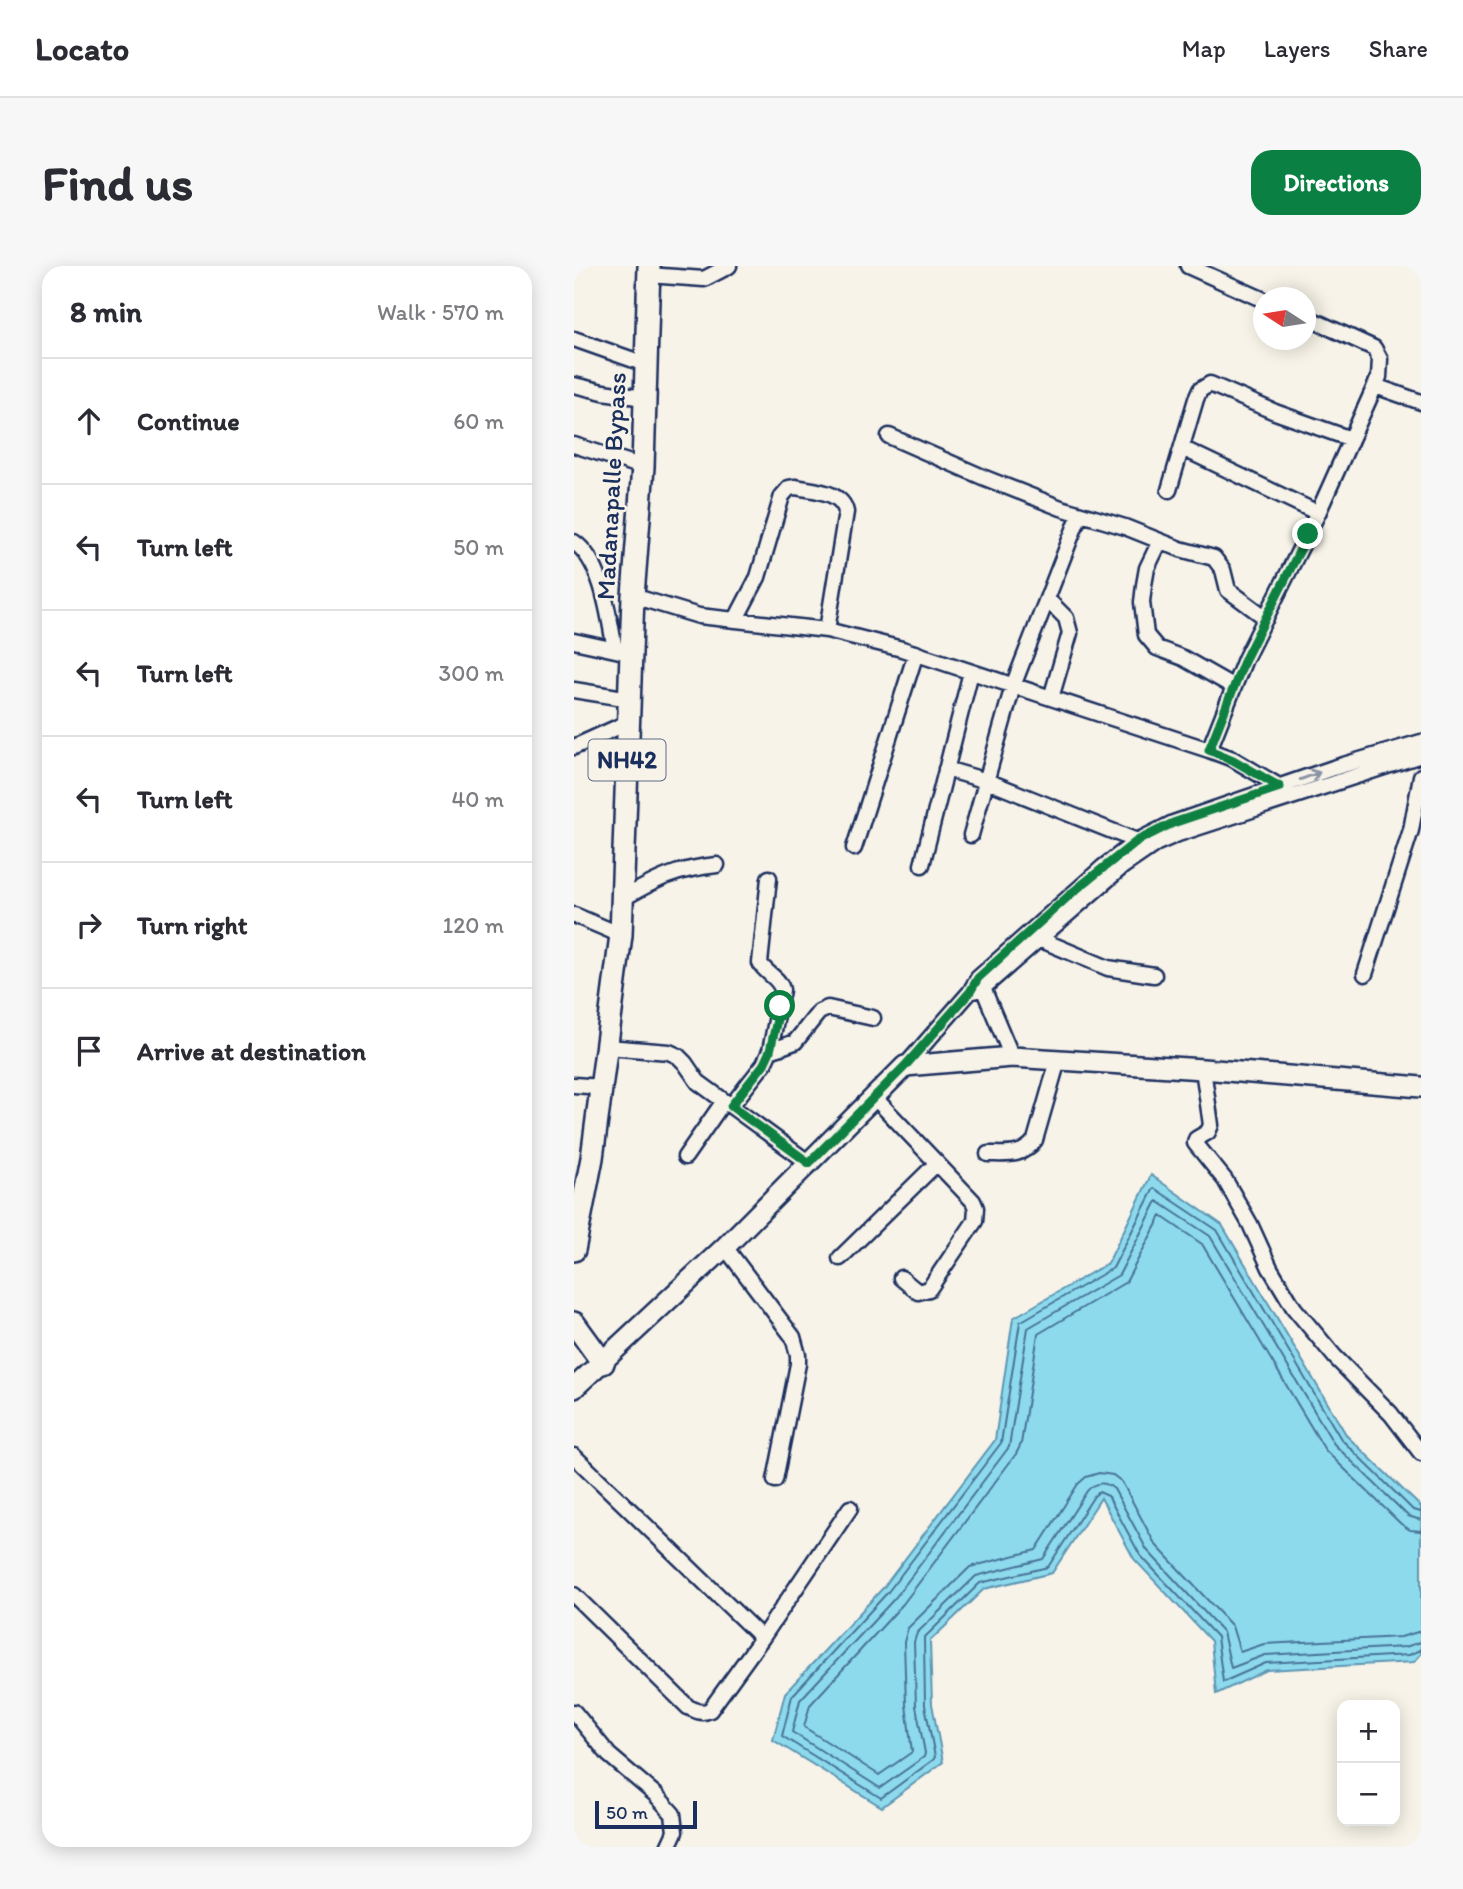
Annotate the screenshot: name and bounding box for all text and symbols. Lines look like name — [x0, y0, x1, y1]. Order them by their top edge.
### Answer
text: Locato — [35, 29, 129, 68]
text: Map — [1182, 34, 1226, 63]
text: Layers — [1264, 34, 1331, 63]
text: Share — [1369, 34, 1428, 63]
button: Directions — [1251, 150, 1421, 215]
text: Find us — [42, 153, 193, 212]
north arrow — [1253, 287, 1316, 350]
text: 8 min — [70, 293, 142, 330]
text: Walk · 570 m — [377, 298, 504, 326]
street label: Madanapalle Bypass — [589, 371, 633, 601]
icon: ahead — [70, 402, 108, 440]
text: Continue — [137, 405, 240, 437]
text: 60 m — [453, 407, 504, 435]
route end — [1292, 518, 1323, 549]
icon: left — [70, 528, 108, 566]
text: Turn left — [137, 531, 233, 563]
text: 50 m — [453, 533, 504, 561]
icon: left — [70, 654, 108, 692]
text: Turn left — [137, 657, 233, 689]
text: 300 m — [439, 659, 504, 687]
road number: NH42 — [588, 740, 666, 780]
one-way arrow — [1298, 769, 1320, 781]
icon: left — [70, 780, 108, 818]
text: Turn left — [137, 783, 233, 815]
text: 40 m — [451, 785, 504, 813]
icon: right — [70, 906, 108, 944]
text: Turn right — [137, 909, 248, 941]
text: 120 m — [443, 911, 504, 939]
route start — [764, 990, 795, 1021]
icon: arrive — [70, 1032, 108, 1070]
text: Arrive at destination — [137, 1035, 366, 1067]
map controls — [1337, 1700, 1400, 1826]
button: + — [1337, 1700, 1400, 1763]
button: − — [1337, 1763, 1400, 1826]
scale bar — [595, 1798, 696, 1830]
text: 50 m — [606, 1801, 648, 1824]

